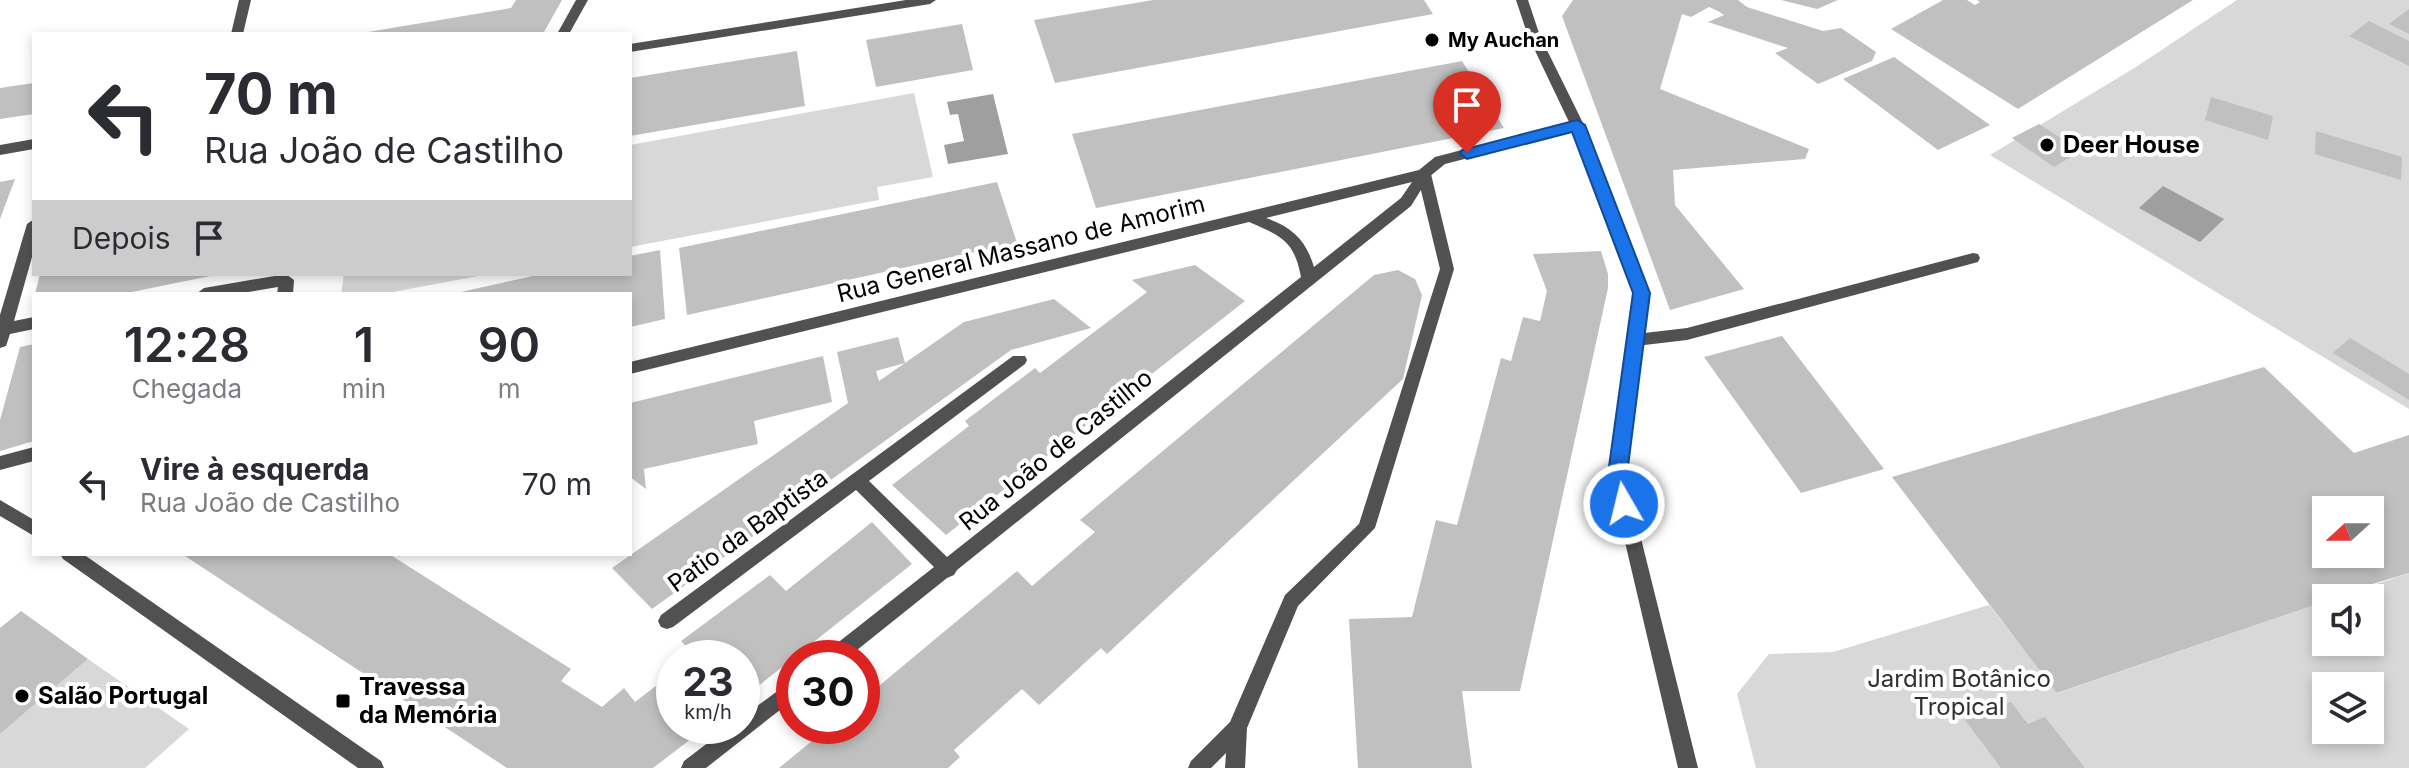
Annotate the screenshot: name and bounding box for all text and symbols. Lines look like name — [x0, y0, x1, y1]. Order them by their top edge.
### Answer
place label: My Auchan — [1448, 28, 1559, 52]
marker: My Auchan — [1423, 31, 1441, 49]
text: 70 m — [204, 60, 338, 128]
icon: left — [72, 64, 176, 168]
pin — [1433, 71, 1501, 153]
icon: arrive — [1445, 83, 1489, 127]
text: Rua João de Castilho — [204, 128, 564, 172]
place label: Deer House — [2063, 130, 2200, 159]
marker: Deer House — [2038, 136, 2056, 154]
street label: Rua General Massano de Amorim — [834, 189, 1208, 308]
icon: arrive — [187, 216, 231, 260]
text: Depois — [72, 220, 171, 256]
text: 12:28 — [124, 315, 250, 374]
text: 1 — [354, 315, 374, 374]
text: 90 — [478, 315, 540, 374]
street label: Rua João de Castilho — [953, 363, 1158, 536]
text: Chegada — [132, 373, 242, 404]
text: min — [342, 373, 386, 404]
text: m — [498, 373, 520, 404]
text: Vire à esquerda — [140, 451, 369, 487]
icon: left — [72, 462, 116, 506]
position arrow — [1582, 462, 1666, 546]
street label: Patio da Baptista — [662, 463, 833, 598]
text: 70 m — [522, 466, 592, 502]
text: Rua João de Castilho — [140, 487, 400, 518]
north arrow — [2312, 496, 2384, 568]
map controls — [2312, 496, 2384, 744]
button: sound — [2312, 584, 2384, 656]
speed limit sign: 30 — [776, 640, 880, 744]
text: 23 — [682, 657, 734, 706]
park label: Jardim Botânico Tropical — [1867, 664, 2051, 721]
place label: Travessa da Memória — [359, 672, 497, 729]
button: layers — [2312, 672, 2384, 744]
place label: Salão Portugal — [38, 681, 208, 710]
marker: Salão Portugal — [13, 687, 31, 705]
marker: Travessa da Memória — [334, 692, 352, 710]
text: km/h — [684, 700, 732, 724]

